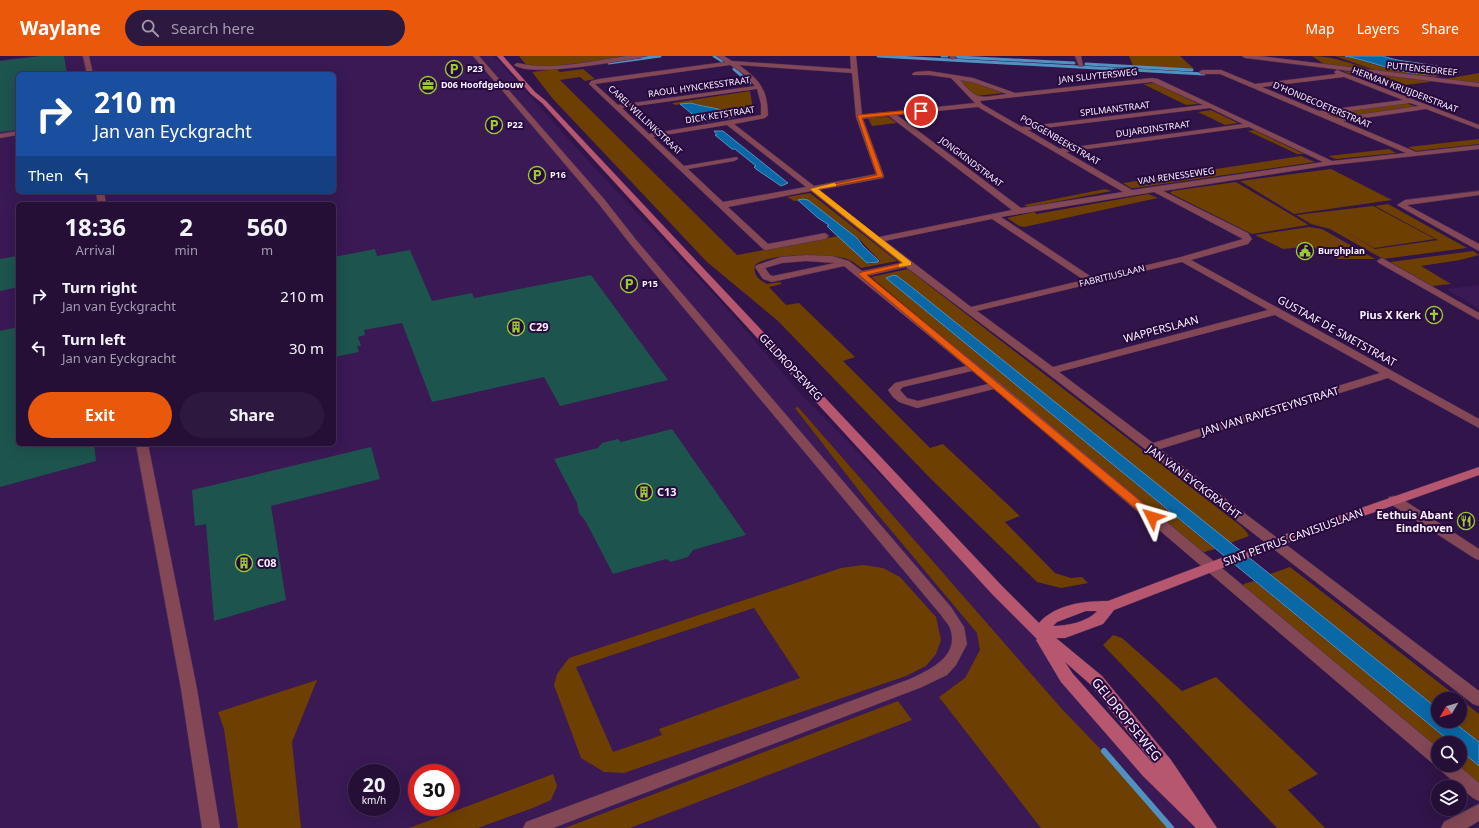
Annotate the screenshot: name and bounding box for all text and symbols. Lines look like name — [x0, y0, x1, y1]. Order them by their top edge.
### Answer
search box — [125, 10, 405, 46]
text: Waylane — [20, 15, 101, 41]
icon: search — [139, 17, 161, 39]
text: Search here — [171, 18, 254, 38]
text: Map — [1306, 19, 1335, 38]
text: Layers — [1357, 19, 1399, 38]
text: Share — [1421, 19, 1459, 38]
street label: PUTTENSEDREEF — [1386, 58, 1458, 79]
parking icon: P23 — [444, 59, 464, 79]
place label: P23 — [467, 62, 483, 75]
street label: HERMAN KRUIJDERSTRAAT — [1350, 63, 1460, 116]
street label: JAN SLUYTERSWEG — [1057, 65, 1138, 86]
street label: RAOUL HYNCKESSTRAAT — [647, 73, 751, 100]
office icon: D06 Hoofdgebouw — [418, 75, 438, 95]
place label: D06 Hoofdgebouw — [441, 78, 524, 91]
street label: D'HONDECOETERSTRAAT — [1271, 78, 1373, 131]
street label: CAREL WILLINKSTRAAT — [605, 82, 685, 157]
text: 210 m — [94, 83, 177, 121]
icon: right — [28, 88, 80, 140]
pin — [904, 94, 938, 128]
street label: SPILMANSTRAAT — [1079, 98, 1151, 119]
icon: arrive — [910, 100, 932, 122]
street label: DICK KETSTRAAT — [684, 103, 756, 126]
street label: POGGENBEEKSTRAAT — [1018, 111, 1103, 168]
parking icon: P22 — [484, 115, 504, 135]
street label: DUJARDINSTRAAT — [1115, 117, 1191, 140]
place label: P22 — [507, 118, 523, 131]
text: Jan van Eyckgracht — [94, 119, 252, 143]
street label: JONGKINDSTRAAT — [936, 133, 1006, 190]
icon: left — [71, 164, 93, 186]
street label: VAN RENESSEWEG — [1137, 164, 1215, 187]
text: Then — [28, 165, 63, 185]
parking icon: P16 — [527, 165, 547, 185]
place label: P16 — [550, 168, 566, 181]
text: 18:36 — [64, 210, 126, 243]
text: 2 — [179, 210, 193, 243]
text: 560 — [246, 210, 288, 243]
text: Arrival — [75, 241, 115, 259]
text: min — [174, 241, 198, 259]
text: m — [261, 241, 273, 259]
public building icon: Burghplan — [1295, 241, 1315, 261]
place label: Burghplan — [1318, 244, 1365, 257]
street label: FABRITIUSLAAN — [1078, 261, 1146, 290]
parking icon: P15 — [619, 274, 639, 294]
text: Turn right — [62, 277, 137, 297]
place label: P15 — [642, 277, 658, 290]
icon: right — [28, 285, 50, 307]
text: 210 m — [280, 286, 324, 306]
street label: GUSTAAF DE SMETSTRAAT — [1275, 292, 1399, 370]
text: Jan van Eyckgracht — [62, 297, 176, 315]
church icon: Pius X Kerk — [1424, 305, 1444, 325]
place label: Pius X Kerk — [1360, 307, 1421, 322]
street label: WAPPERSLAAN — [1122, 311, 1200, 346]
building icon: C29 — [506, 317, 526, 337]
place label: C29 — [529, 319, 549, 334]
text: Turn left — [62, 329, 126, 349]
street label: GELDROPSEWEG — [756, 330, 826, 403]
icon: left — [28, 337, 50, 359]
text: 30 m — [289, 338, 324, 358]
text: Jan van Eyckgracht — [62, 349, 176, 367]
street label: JAN VAN RAVESTEYNSTRAAT — [1198, 382, 1340, 439]
button: Exit — [28, 392, 172, 438]
button: Share — [180, 392, 324, 438]
street label: JAN VAN EYCKGRACHT — [1143, 441, 1244, 522]
building icon: C13 — [634, 482, 654, 502]
place label: C13 — [657, 484, 677, 499]
position arrow — [1131, 496, 1173, 538]
street label: SINT PETRUS CANISIUSLAAN — [1221, 504, 1365, 569]
place label: Eethuis Abant Eindhoven — [1376, 507, 1453, 535]
restaurant icon: Eethuis Abant Eindhoven — [1456, 511, 1476, 531]
building icon: C08 — [234, 553, 254, 573]
place label: C08 — [257, 555, 277, 570]
street label: GELDROPSEWEG — [1088, 674, 1166, 764]
north arrow — [1431, 692, 1467, 728]
map controls — [1431, 692, 1467, 816]
button: search — [1431, 736, 1467, 772]
speed limit sign: 30 — [408, 764, 460, 816]
text: 20 — [363, 771, 385, 798]
button: layers — [1431, 780, 1467, 816]
text: km/h — [362, 793, 386, 807]

